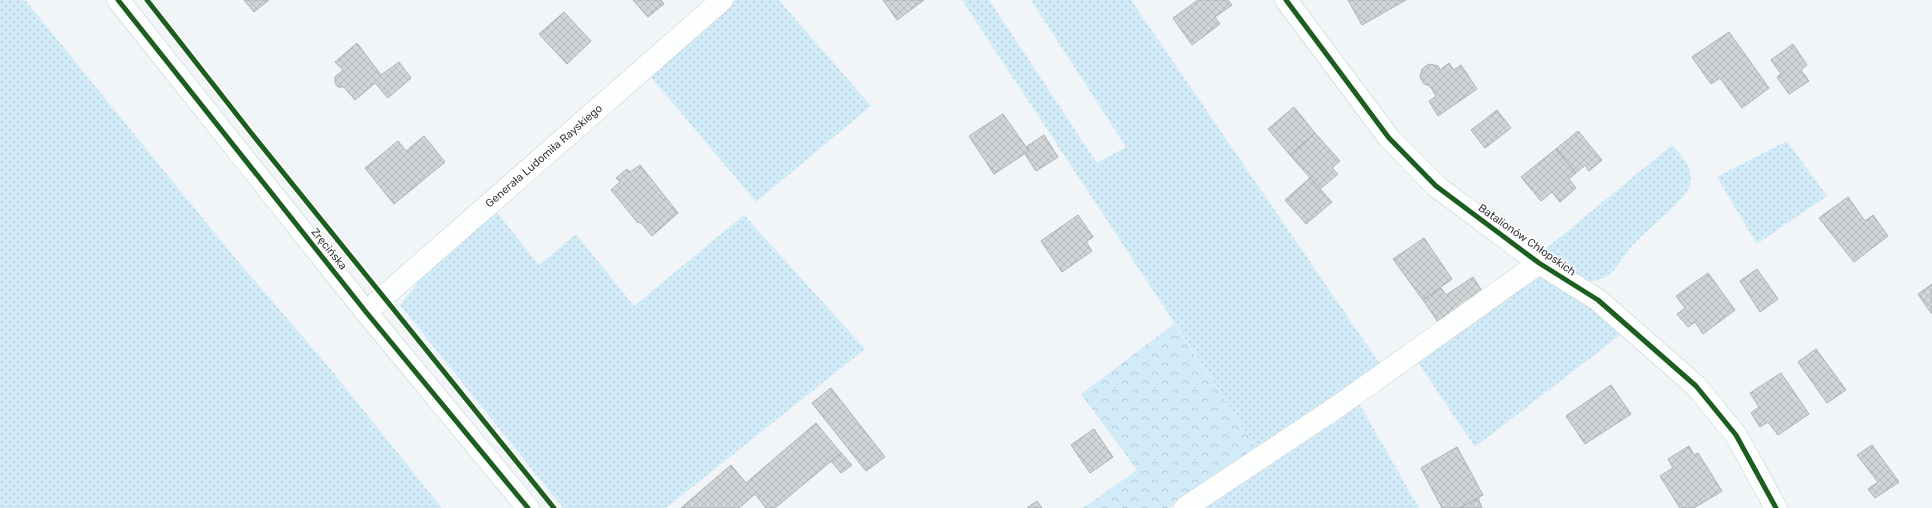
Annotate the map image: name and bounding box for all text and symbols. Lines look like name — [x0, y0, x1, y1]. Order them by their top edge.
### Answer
street label: Generała Ludomiła Rayskiego — [483, 102, 605, 210]
street label: Batalionów Chłopskich — [1476, 201, 1578, 279]
street label: Zręcińska — [308, 226, 350, 272]

